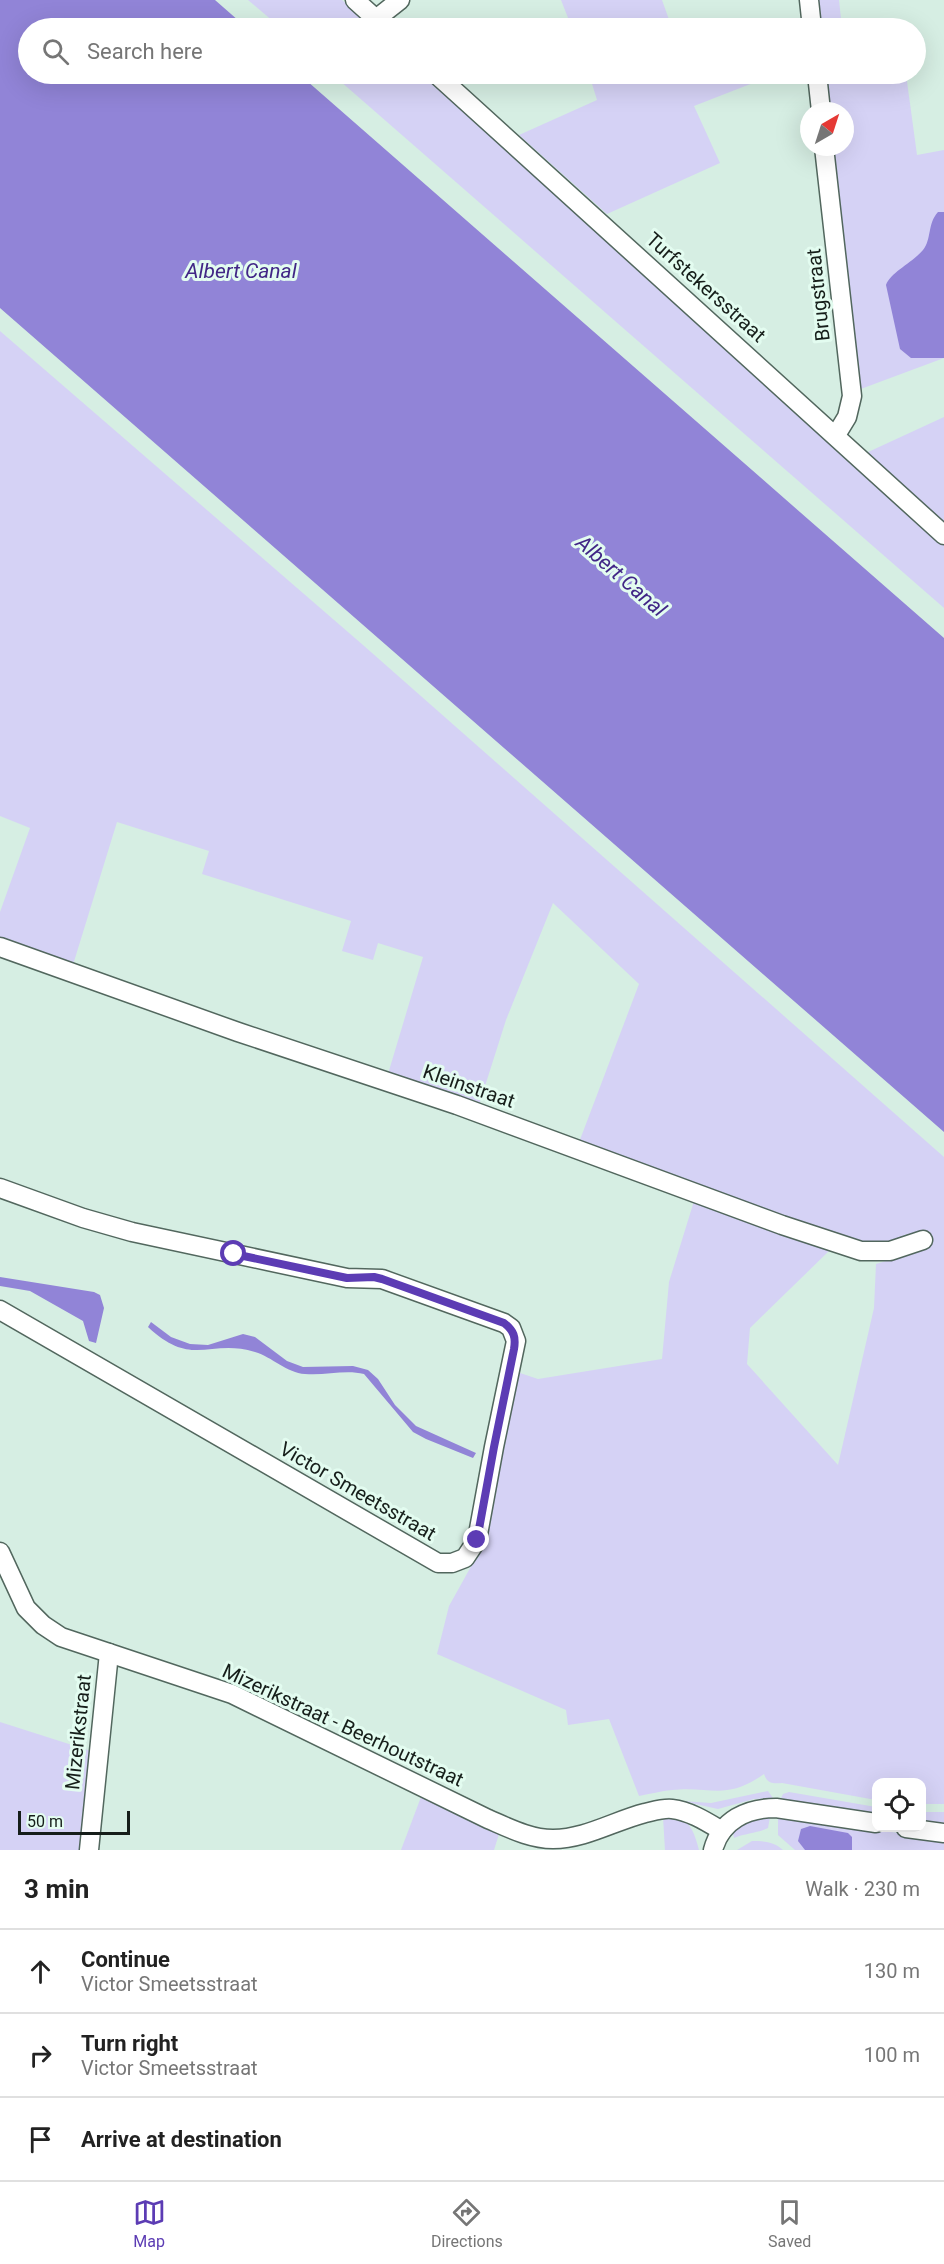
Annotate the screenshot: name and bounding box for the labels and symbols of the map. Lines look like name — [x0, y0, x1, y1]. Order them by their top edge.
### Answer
north arrow — [800, 102, 854, 156]
street label: Turfstekersstraat — [641, 227, 771, 347]
street label: Brugstraat — [801, 247, 835, 343]
water label: Albert Canal — [184, 259, 298, 283]
water label: Albert Canal — [570, 530, 672, 622]
street label: Kleinstraat — [420, 1059, 518, 1113]
route start — [220, 1240, 246, 1266]
street label: Victor Smeetsstraat — [276, 1436, 440, 1546]
route end — [463, 1526, 489, 1552]
street label: Mizerikstraat - Beerhoutstraat — [219, 1658, 467, 1792]
street label: Mizerikstraat — [60, 1673, 96, 1791]
scale bar — [18, 1808, 130, 1836]

